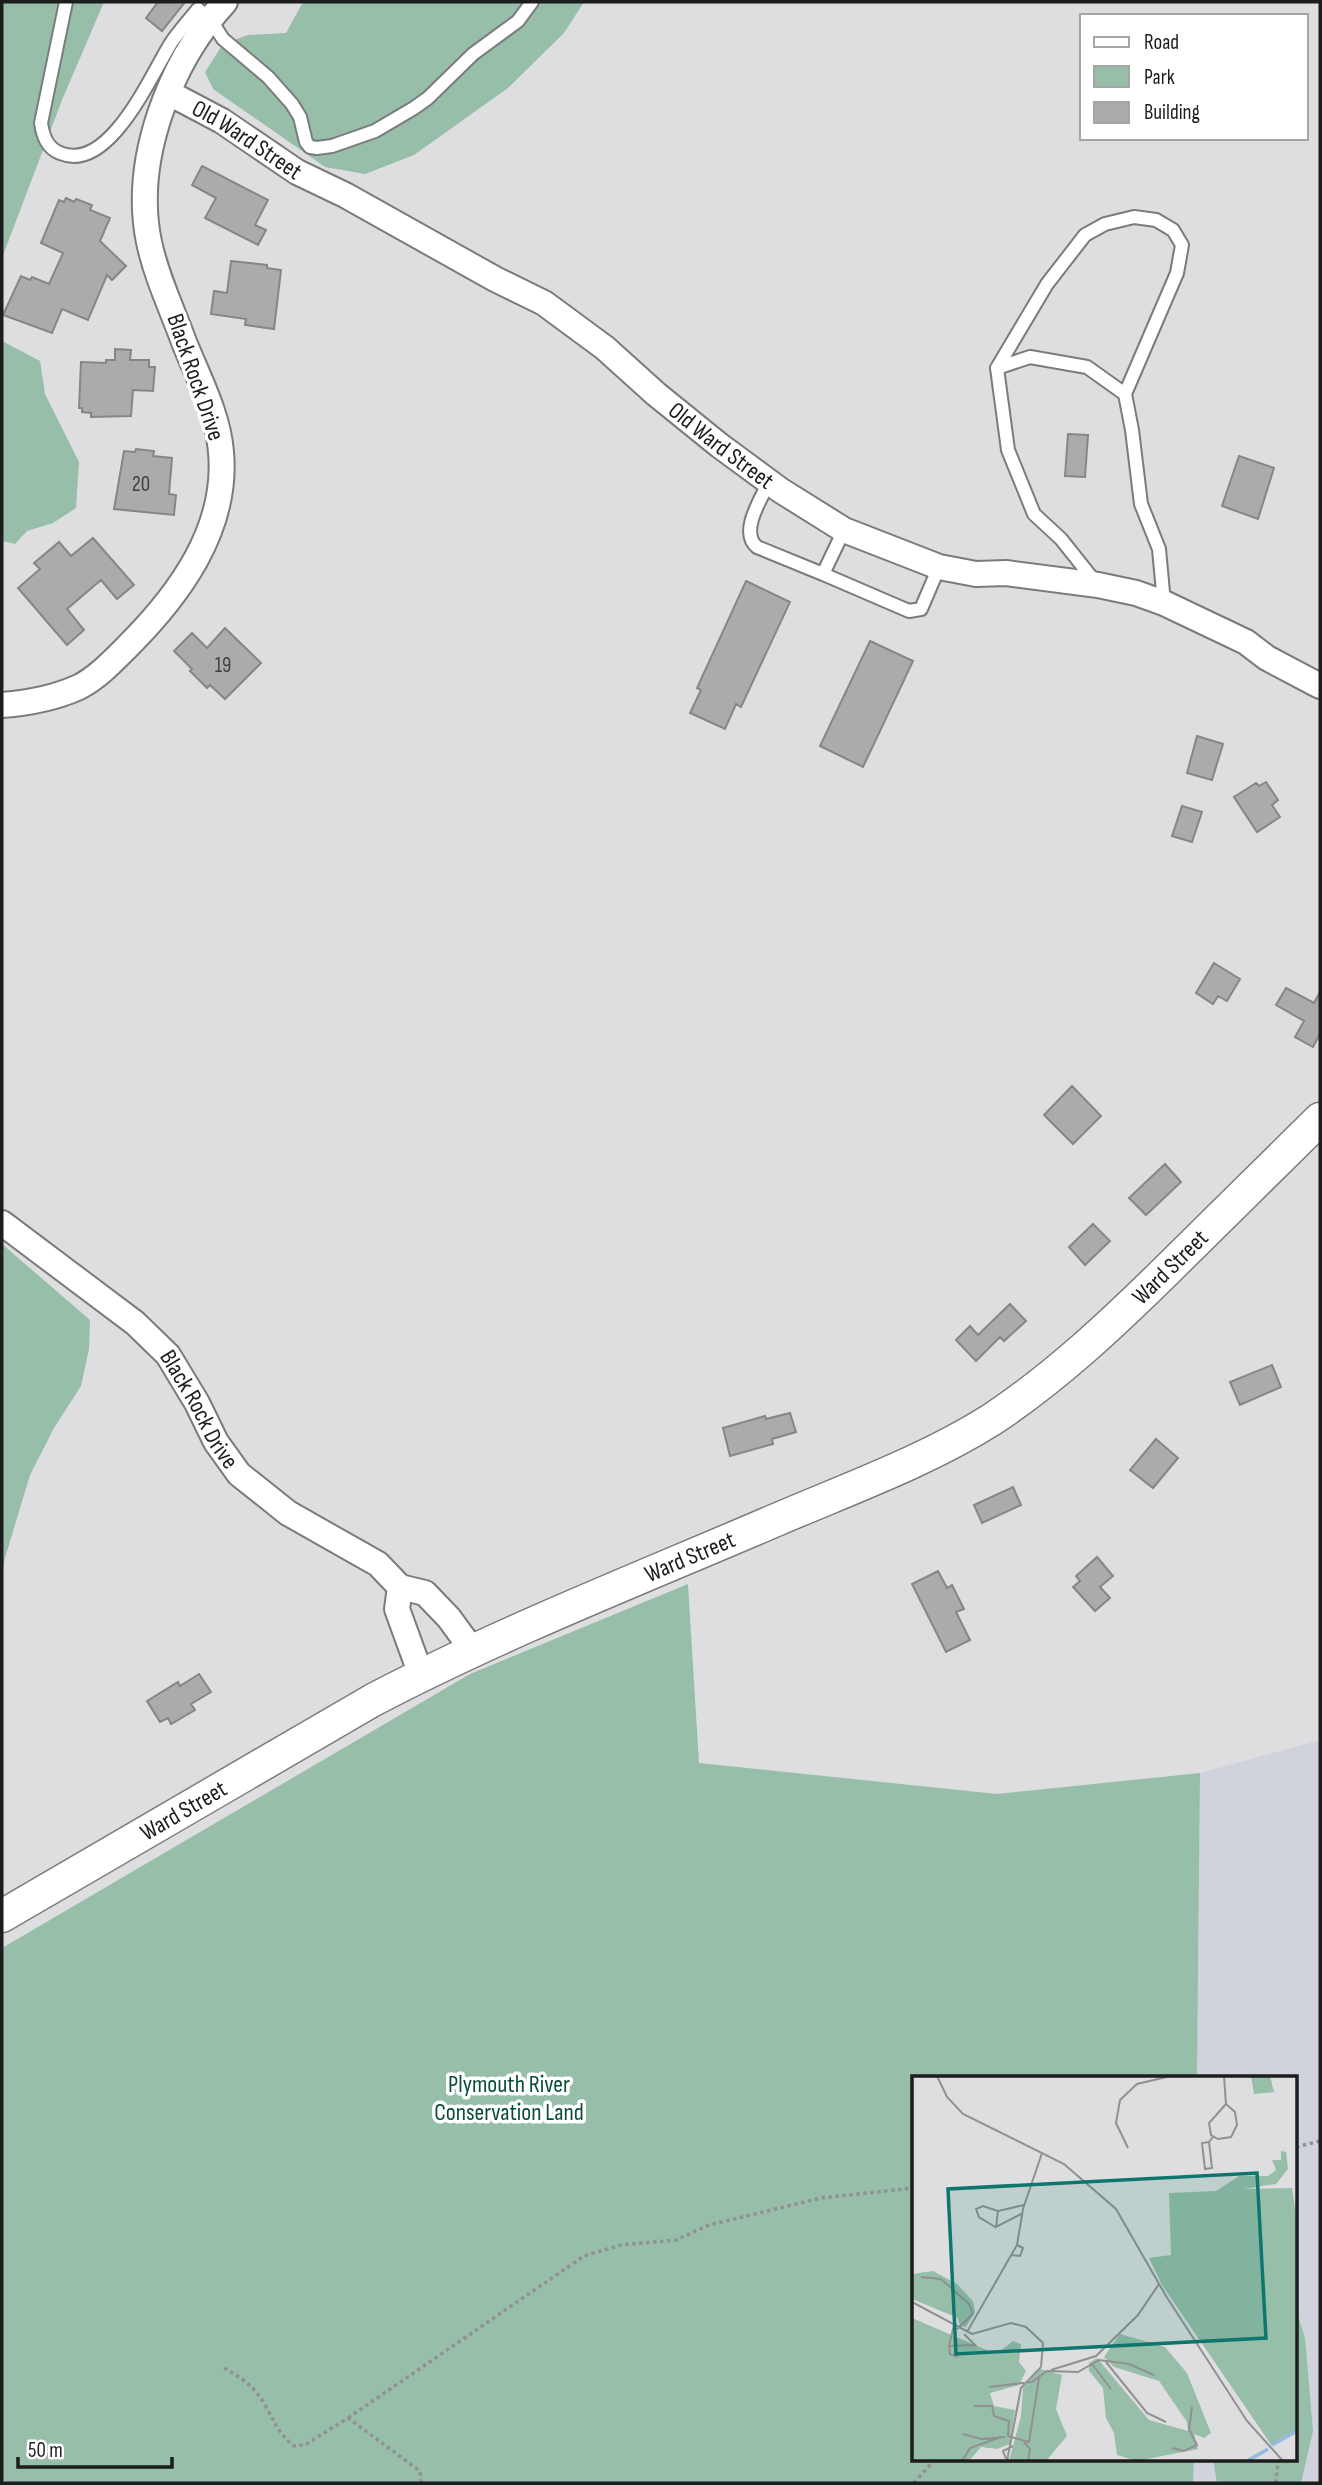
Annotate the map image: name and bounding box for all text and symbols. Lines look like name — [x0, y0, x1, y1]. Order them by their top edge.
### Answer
legend — [1080, 14, 1308, 140]
text: Road — [1144, 30, 1179, 55]
text: Park — [1144, 65, 1175, 90]
street label: Old Ward Street — [187, 94, 307, 186]
text: Building — [1144, 100, 1200, 125]
street label: Black Rock Drive — [160, 310, 231, 444]
street label: Old Ward Street — [662, 396, 779, 496]
house number: 20 — [132, 472, 150, 497]
house number: 19 — [215, 653, 231, 678]
street label: Ward Street — [1126, 1224, 1214, 1311]
street label: Black Rock Drive — [153, 1345, 244, 1475]
street label: Ward Street — [640, 1525, 739, 1589]
street label: Ward Street — [135, 1774, 232, 1847]
park label: Plymouth River Conservation Land — [434, 2070, 584, 2127]
inset map — [912, 2076, 1298, 2460]
scale bar — [18, 2426, 172, 2470]
text: 50 m — [28, 2438, 63, 2463]

